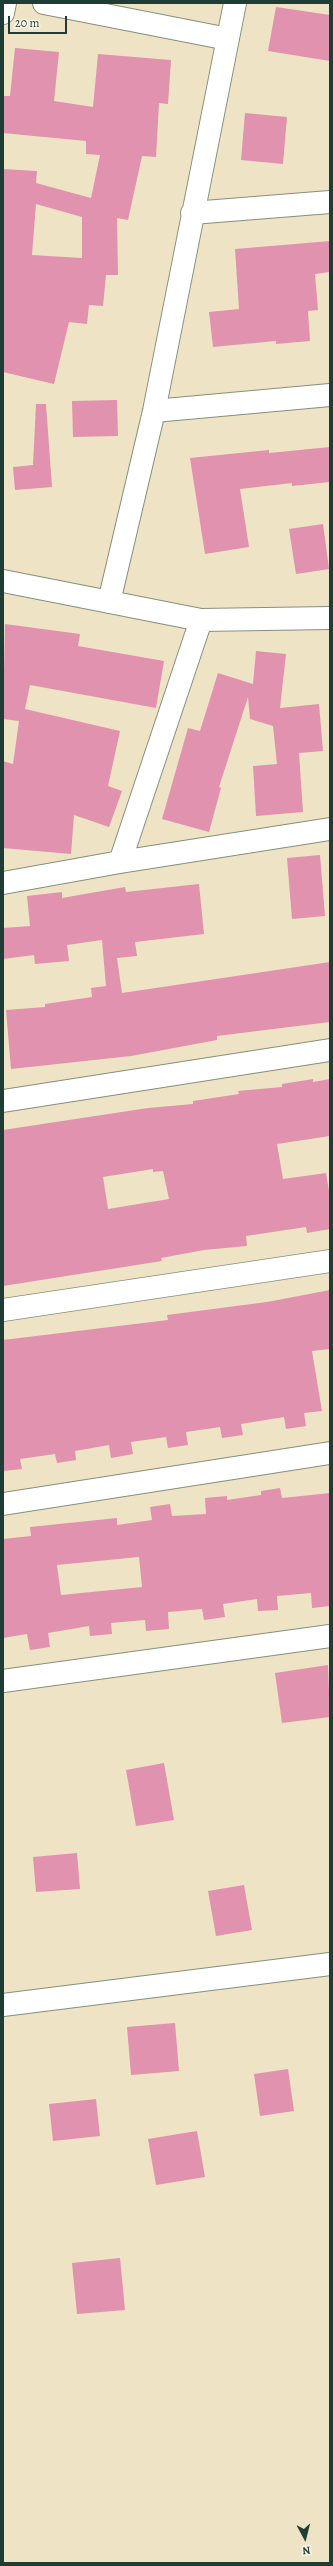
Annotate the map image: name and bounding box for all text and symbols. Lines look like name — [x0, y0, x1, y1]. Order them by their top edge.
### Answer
scale bar — [10, 8, 69, 34]
text: 20 m — [15, 15, 39, 31]
north arrow — [285, 2518, 325, 2558]
text: N — [302, 2542, 311, 2558]

